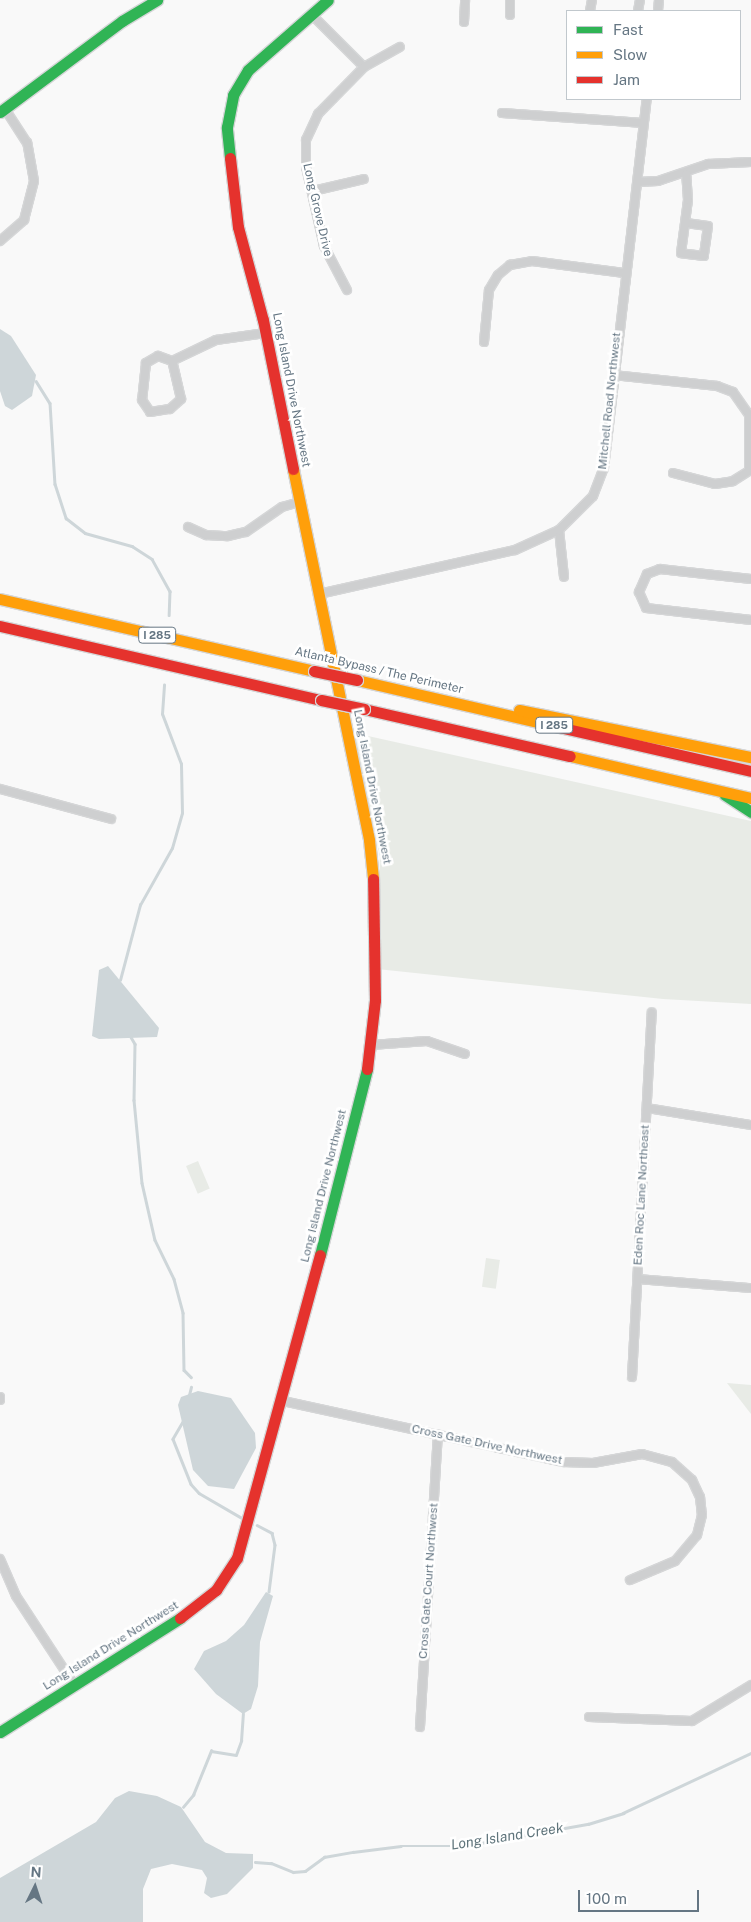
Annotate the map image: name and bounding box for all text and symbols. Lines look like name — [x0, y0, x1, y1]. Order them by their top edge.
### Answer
legend — [566, 10, 741, 100]
text: Fast — [613, 21, 643, 38]
text: Slow — [613, 46, 647, 63]
text: Jam — [613, 71, 640, 88]
street label: Long Grove Drive — [299, 162, 335, 258]
street label: Long Island Drive Northwest — [269, 311, 313, 469]
street label: Mitchell Road Northwest — [596, 332, 624, 470]
road number: I 285 — [137, 626, 177, 644]
street label: Atlanta Bypass / The Perimeter — [293, 645, 465, 697]
street label: Long Island Drive Northwest — [350, 708, 394, 866]
road number: I 285 — [534, 716, 574, 734]
street label: Long Island Drive Northwest — [298, 1108, 350, 1264]
street label: Eden Roc Lane Northeast — [631, 1124, 653, 1266]
street label: Cross Gate Drive Northwest — [410, 1422, 564, 1468]
street label: Cross Gate Court Northwest — [416, 1502, 442, 1660]
street label: Long Island Drive Northwest — [40, 1598, 182, 1694]
water label: Long Island Creek — [450, 1819, 564, 1853]
north arrow — [10, 1862, 60, 1912]
text: N — [30, 1864, 42, 1880]
scale bar — [581, 1880, 702, 1912]
text: 100 m — [586, 1890, 627, 1907]

